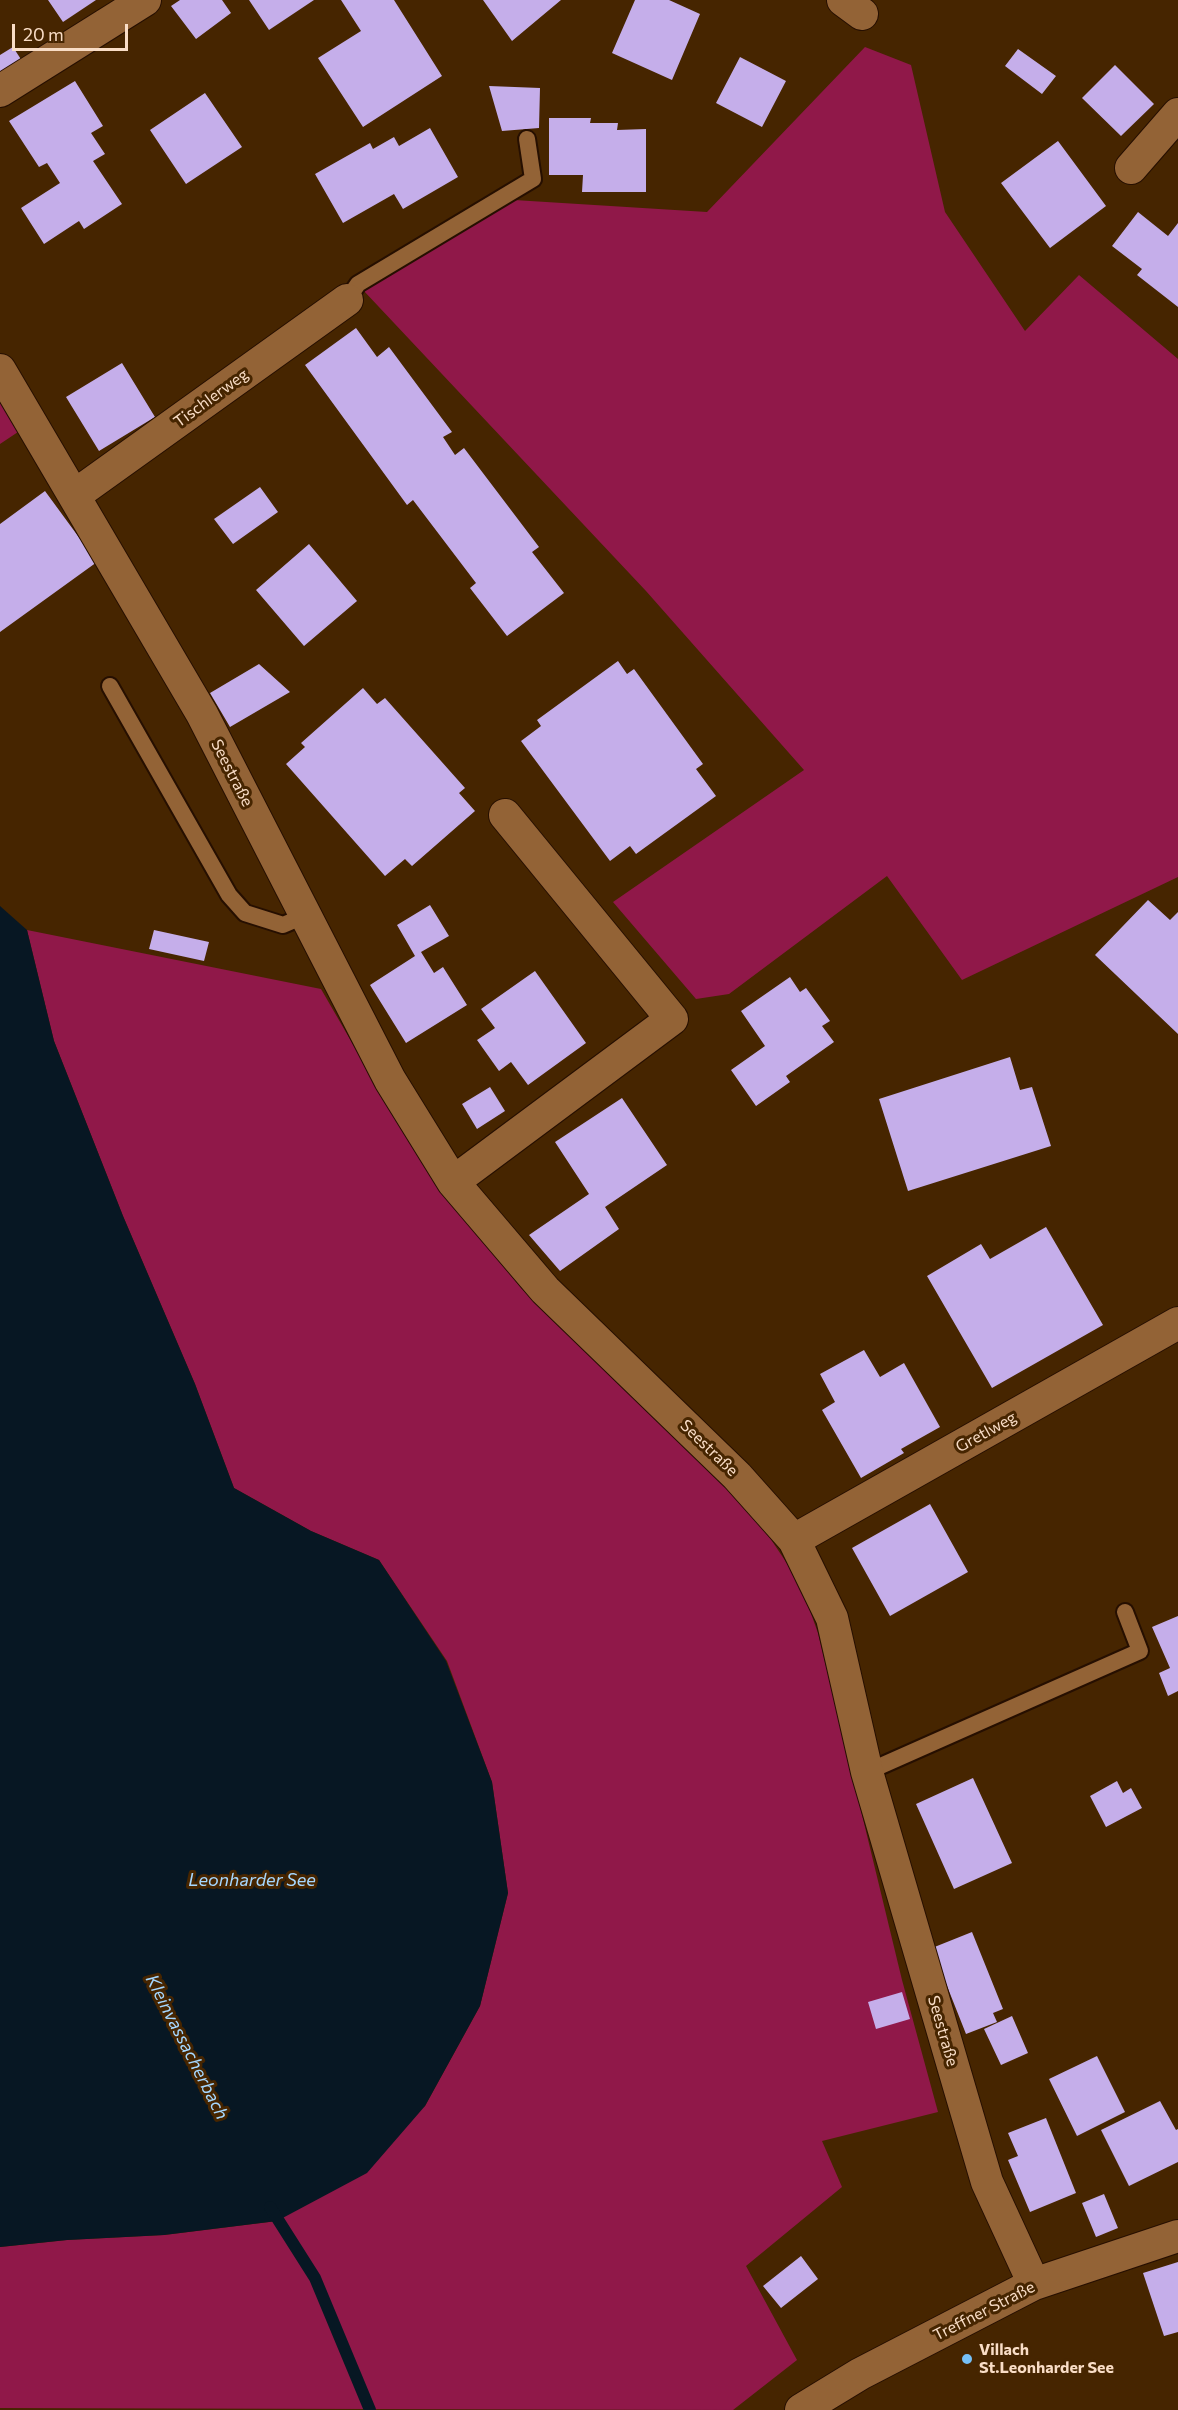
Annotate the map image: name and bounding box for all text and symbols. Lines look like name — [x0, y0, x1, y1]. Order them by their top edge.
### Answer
scale bar — [15, 12, 130, 50]
text: 20 m — [23, 23, 64, 45]
street label: Tischlerweg — [170, 365, 252, 431]
street label: Seestraße — [207, 736, 257, 810]
street label: Gretlweg — [952, 1408, 1020, 1456]
street label: Seestraße — [676, 1416, 742, 1480]
water label: Leonharder See — [188, 1869, 316, 1891]
water label: Kleinvassacherbach — [141, 1971, 233, 2123]
street label: Seestraße — [924, 1993, 962, 2069]
street label: Treffner Straße — [930, 2277, 1038, 2345]
place label: Villach St.Leonharder See — [979, 2340, 1114, 2378]
marker: Villach St.Leonharder See — [960, 2352, 974, 2366]

